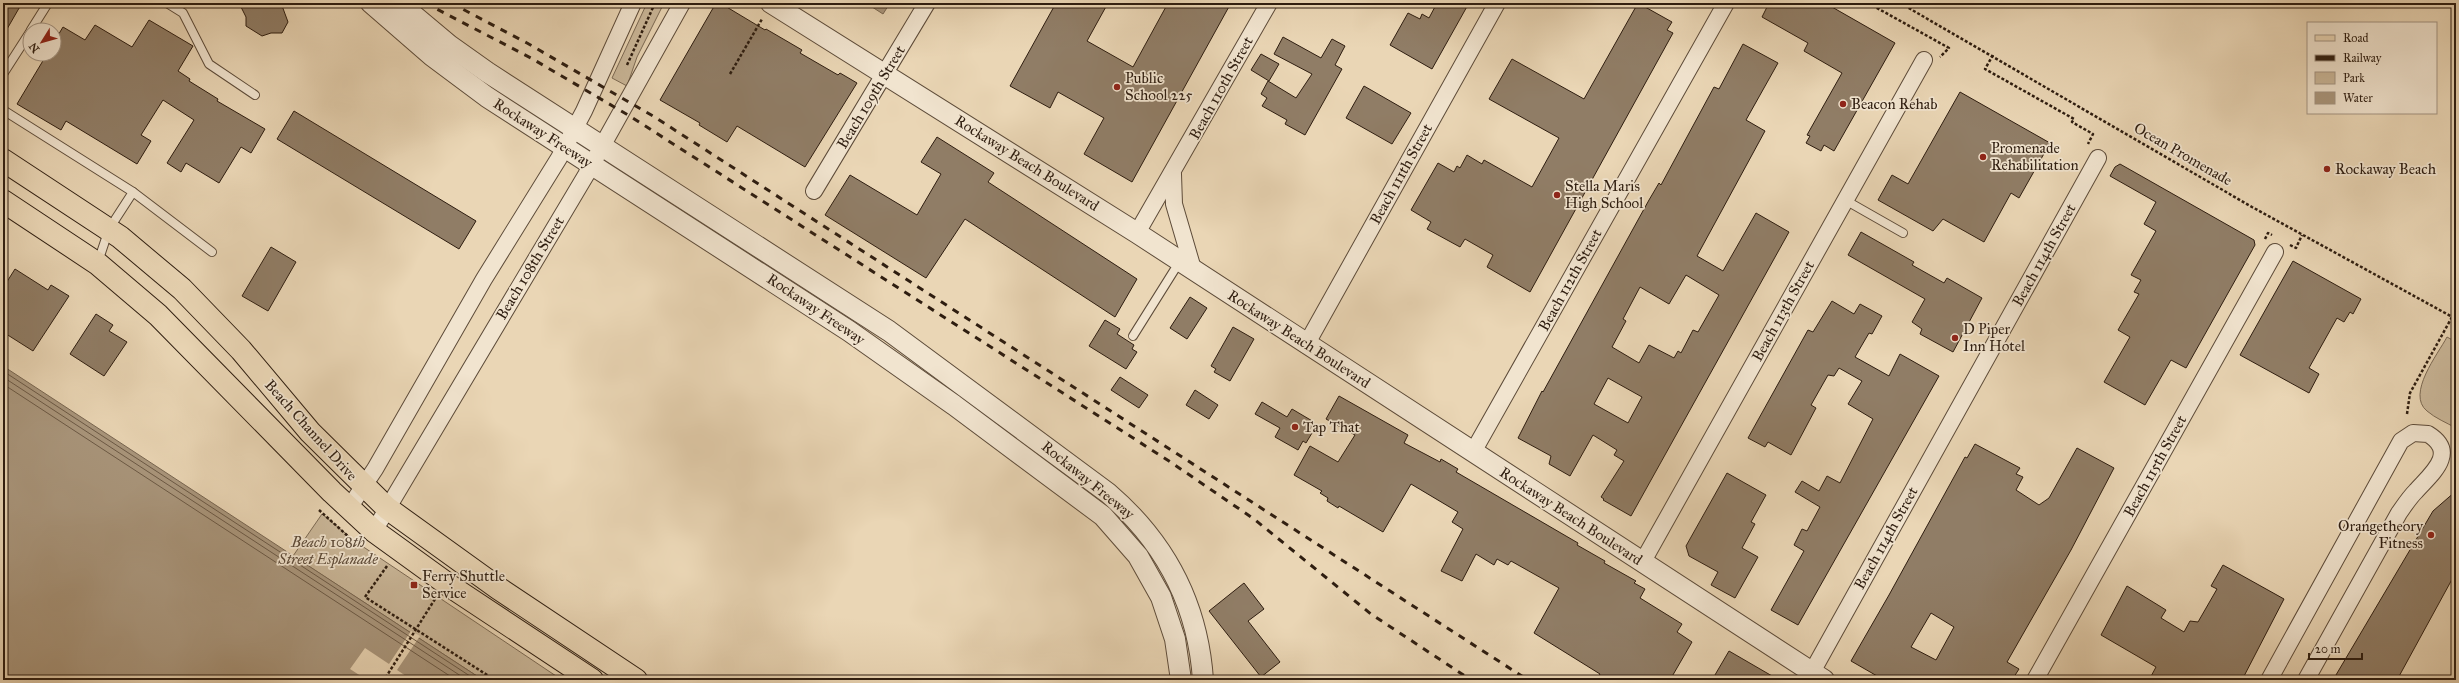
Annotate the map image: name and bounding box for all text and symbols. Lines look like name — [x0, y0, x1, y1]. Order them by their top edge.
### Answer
north arrow — [22, 22, 62, 62]
legend — [2307, 22, 2437, 114]
text: Road — [2343, 31, 2369, 45]
street label: Beach 110th Street — [1185, 33, 1257, 143]
text: N — [26, 40, 42, 55]
street label: Beach 109th Street — [833, 42, 909, 152]
text: Railway — [2343, 51, 2382, 65]
place label: Public School 225 — [1125, 69, 1192, 104]
text: Park — [2343, 71, 2365, 85]
marker: Public School 225 — [1112, 82, 1122, 92]
text: Water — [2343, 91, 2373, 105]
street label: Rockaway Freeway — [490, 94, 597, 172]
place label: Beacon Rehab — [1851, 95, 1937, 113]
marker: Beacon Rehab — [1838, 99, 1848, 109]
street label: Rockaway Beach Boulevard — [952, 111, 1103, 215]
street label: Ocean Promenade — [2131, 119, 2235, 189]
street label: Beach 111th Street — [1366, 120, 1436, 227]
place label: Promenade Rehabilitation — [1991, 139, 2079, 174]
marker: Promenade Rehabilitation — [1978, 152, 1988, 162]
place label: Rockaway Beach — [2335, 160, 2437, 178]
marker: Rockaway Beach — [2322, 164, 2332, 174]
place label: Stella Maris High School — [1565, 177, 1644, 212]
marker: Stella Maris High School — [1552, 190, 1562, 200]
street label: Beach 114th Street — [2008, 200, 2080, 310]
street label: Beach 108th Street — [492, 213, 568, 323]
street label: Beach 112th Street — [1535, 225, 1606, 334]
street label: Beach 113th Street — [1748, 257, 1818, 365]
street label: Rockaway Freeway — [764, 270, 869, 349]
street label: Rockaway Beach Boulevard — [1224, 286, 1374, 392]
place label: D Piper Inn Hotel — [1963, 320, 2026, 355]
marker: D Piper Inn Hotel — [1950, 333, 1960, 343]
street label: Beach Channel Drive — [261, 376, 361, 484]
street label: Beach 115th Street — [2120, 412, 2191, 520]
place label: Tap That — [1303, 418, 1360, 436]
marker: Tap That — [1290, 422, 1300, 432]
street label: Rockaway Freeway — [1038, 437, 1139, 524]
street label: Rockaway Beach Boulevard — [1496, 463, 1646, 569]
street label: Beach 114th Street — [1850, 483, 1922, 593]
place label: Orangetheory Fitness — [2338, 517, 2424, 552]
marker: Orangetheory Fitness — [2426, 530, 2436, 540]
park label: Beach 108th Street Esplanade — [277, 533, 378, 569]
place label: Ferry Shuttle Service — [422, 567, 505, 602]
marker: Ferry Shuttle Service — [409, 580, 419, 590]
scale bar — [2309, 635, 2362, 661]
text: 20 m — [2315, 642, 2341, 656]

